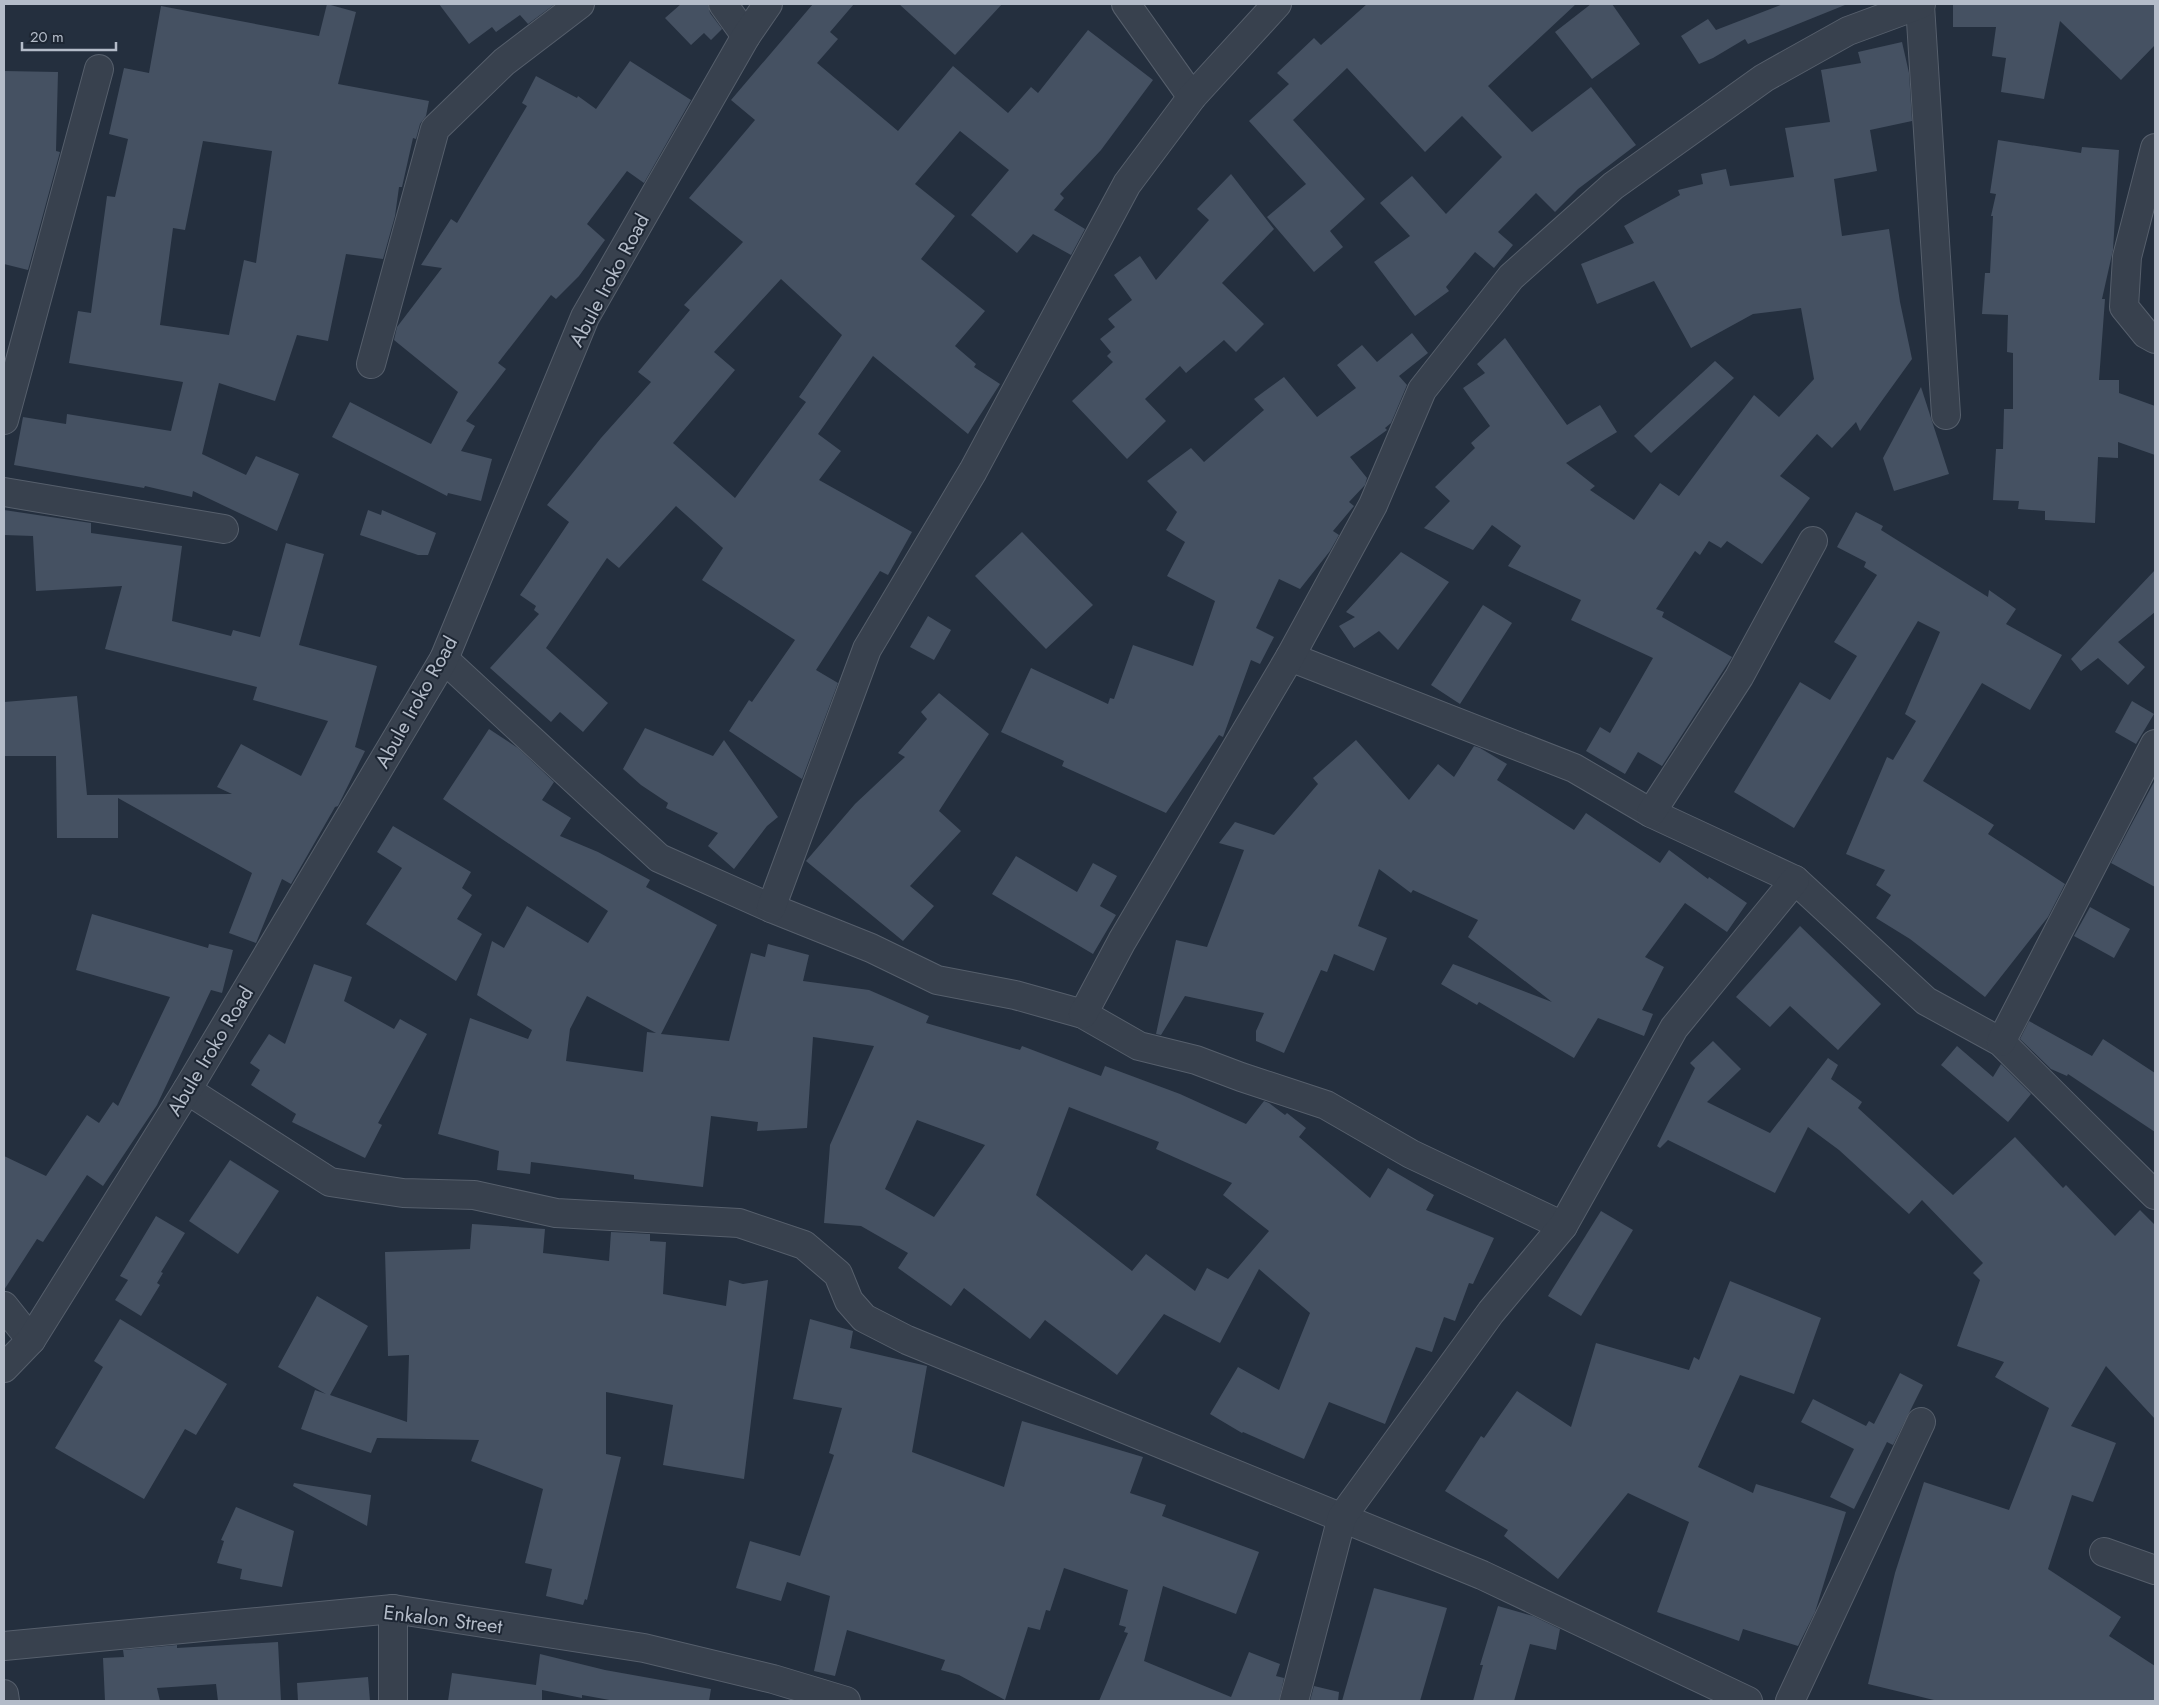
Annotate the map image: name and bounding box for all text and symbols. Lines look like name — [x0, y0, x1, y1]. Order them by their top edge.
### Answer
scale bar — [22, 20, 116, 52]
text: 20 m — [30, 26, 64, 48]
street label: Abule Iroko Road — [562, 209, 657, 352]
street label: Abule Iroko Road — [368, 631, 465, 774]
street label: Abule Iroko Road — [160, 981, 261, 1122]
street label: Enkalon Street — [382, 1598, 504, 1641]

